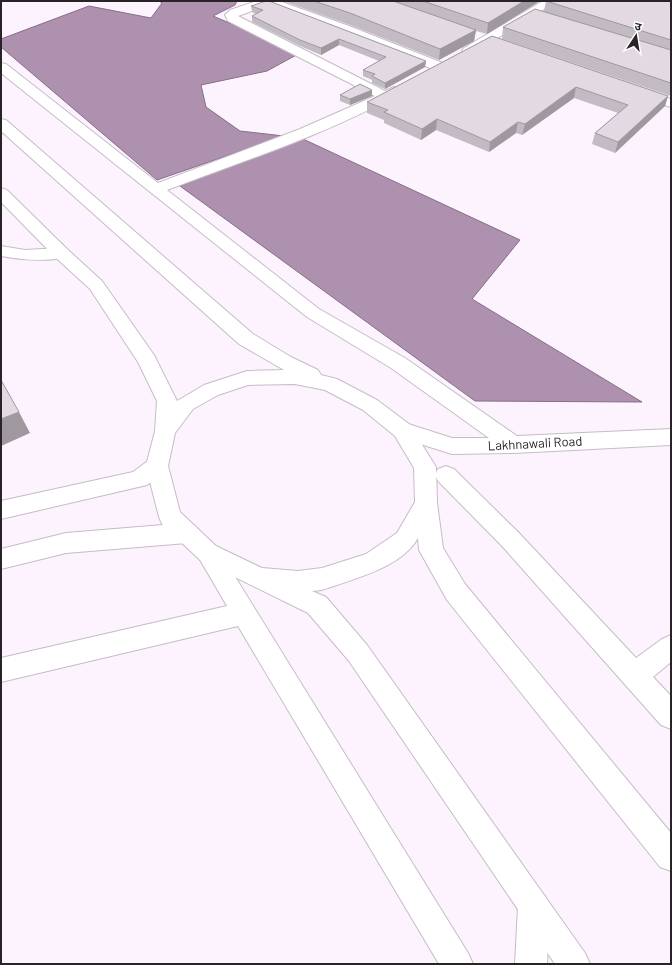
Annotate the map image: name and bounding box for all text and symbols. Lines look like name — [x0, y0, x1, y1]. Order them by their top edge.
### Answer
north arrow — [616, 16, 656, 56]
text: उ — [634, 19, 643, 33]
street label: Lakhnawali Road — [487, 433, 583, 453]

